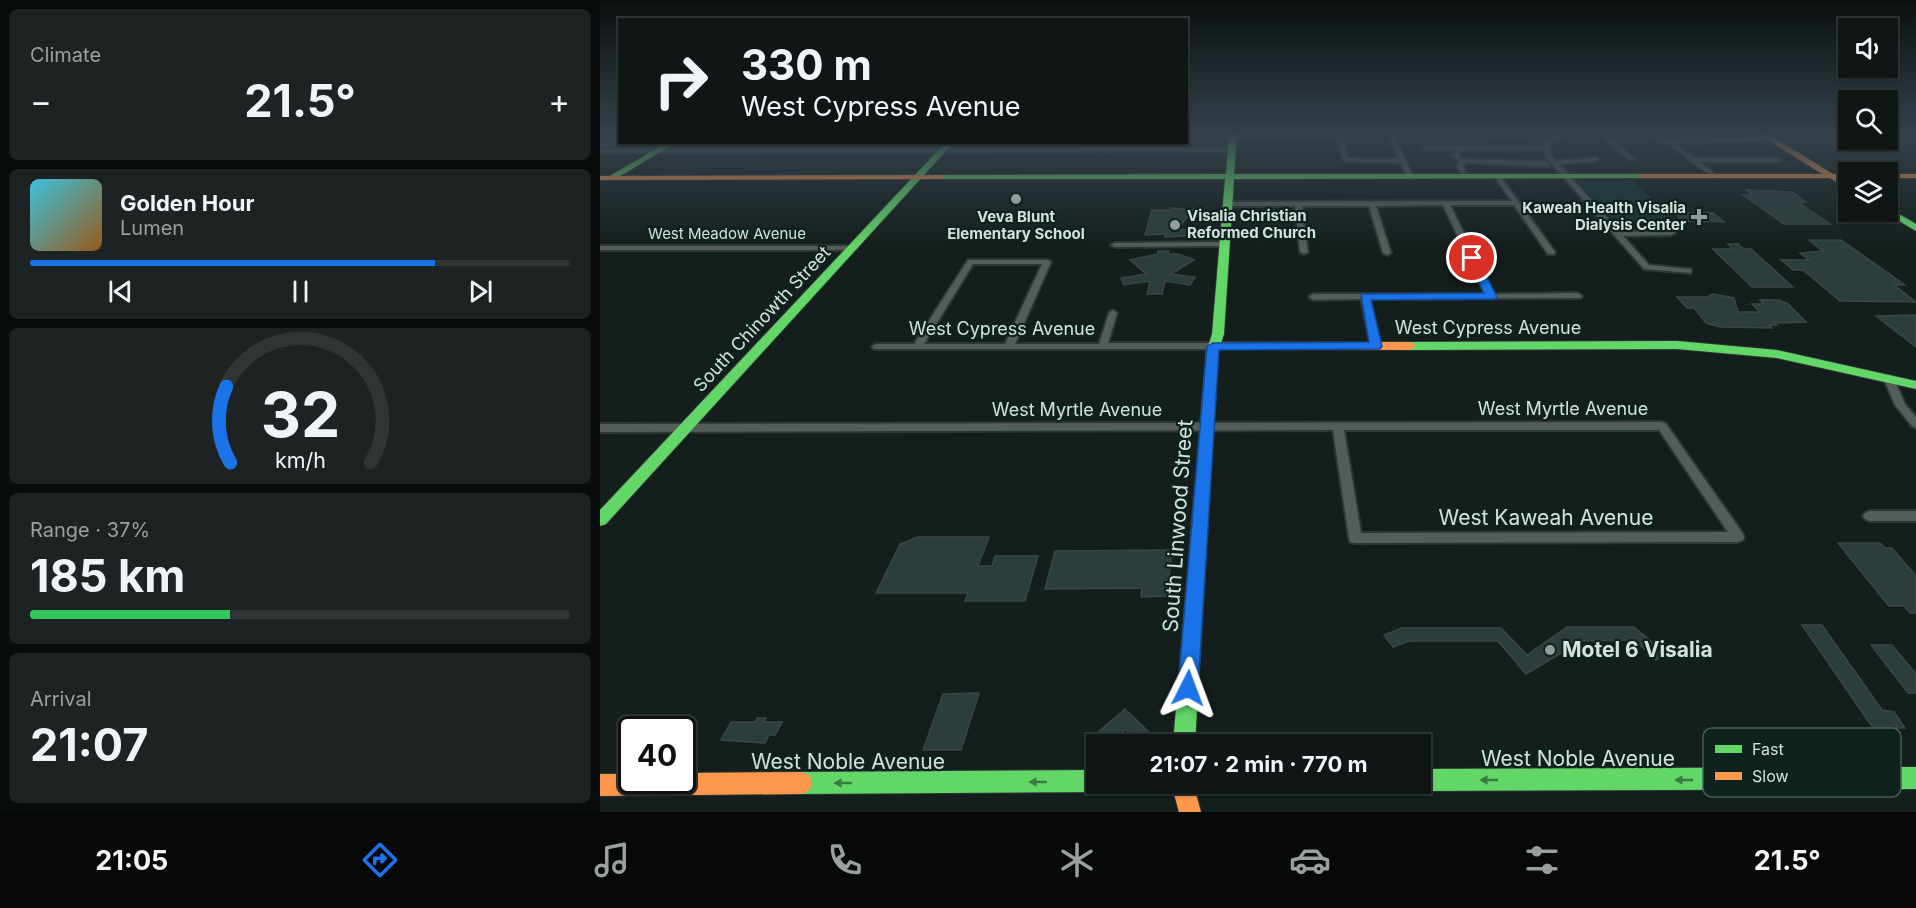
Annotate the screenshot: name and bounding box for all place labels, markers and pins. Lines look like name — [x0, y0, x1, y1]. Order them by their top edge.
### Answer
marker: Veva Blunt Elementary School — [1009, 192, 1023, 206]
place label: Kaweah Health Visalia Dialysis Center — [1522, 198, 1686, 234]
place label: Visalia Christian Reformed Church — [1187, 206, 1316, 242]
place label: Veva Blunt Elementary School — [947, 207, 1085, 243]
marker: Kaweah Health Visalia Dialysis Center — [1690, 208, 1708, 226]
marker: Visalia Christian Reformed Church — [1168, 218, 1182, 232]
pin — [1446, 232, 1497, 283]
place label: Motel 6 Visalia — [1562, 637, 1713, 662]
marker: Motel 6 Visalia — [1543, 643, 1557, 657]

